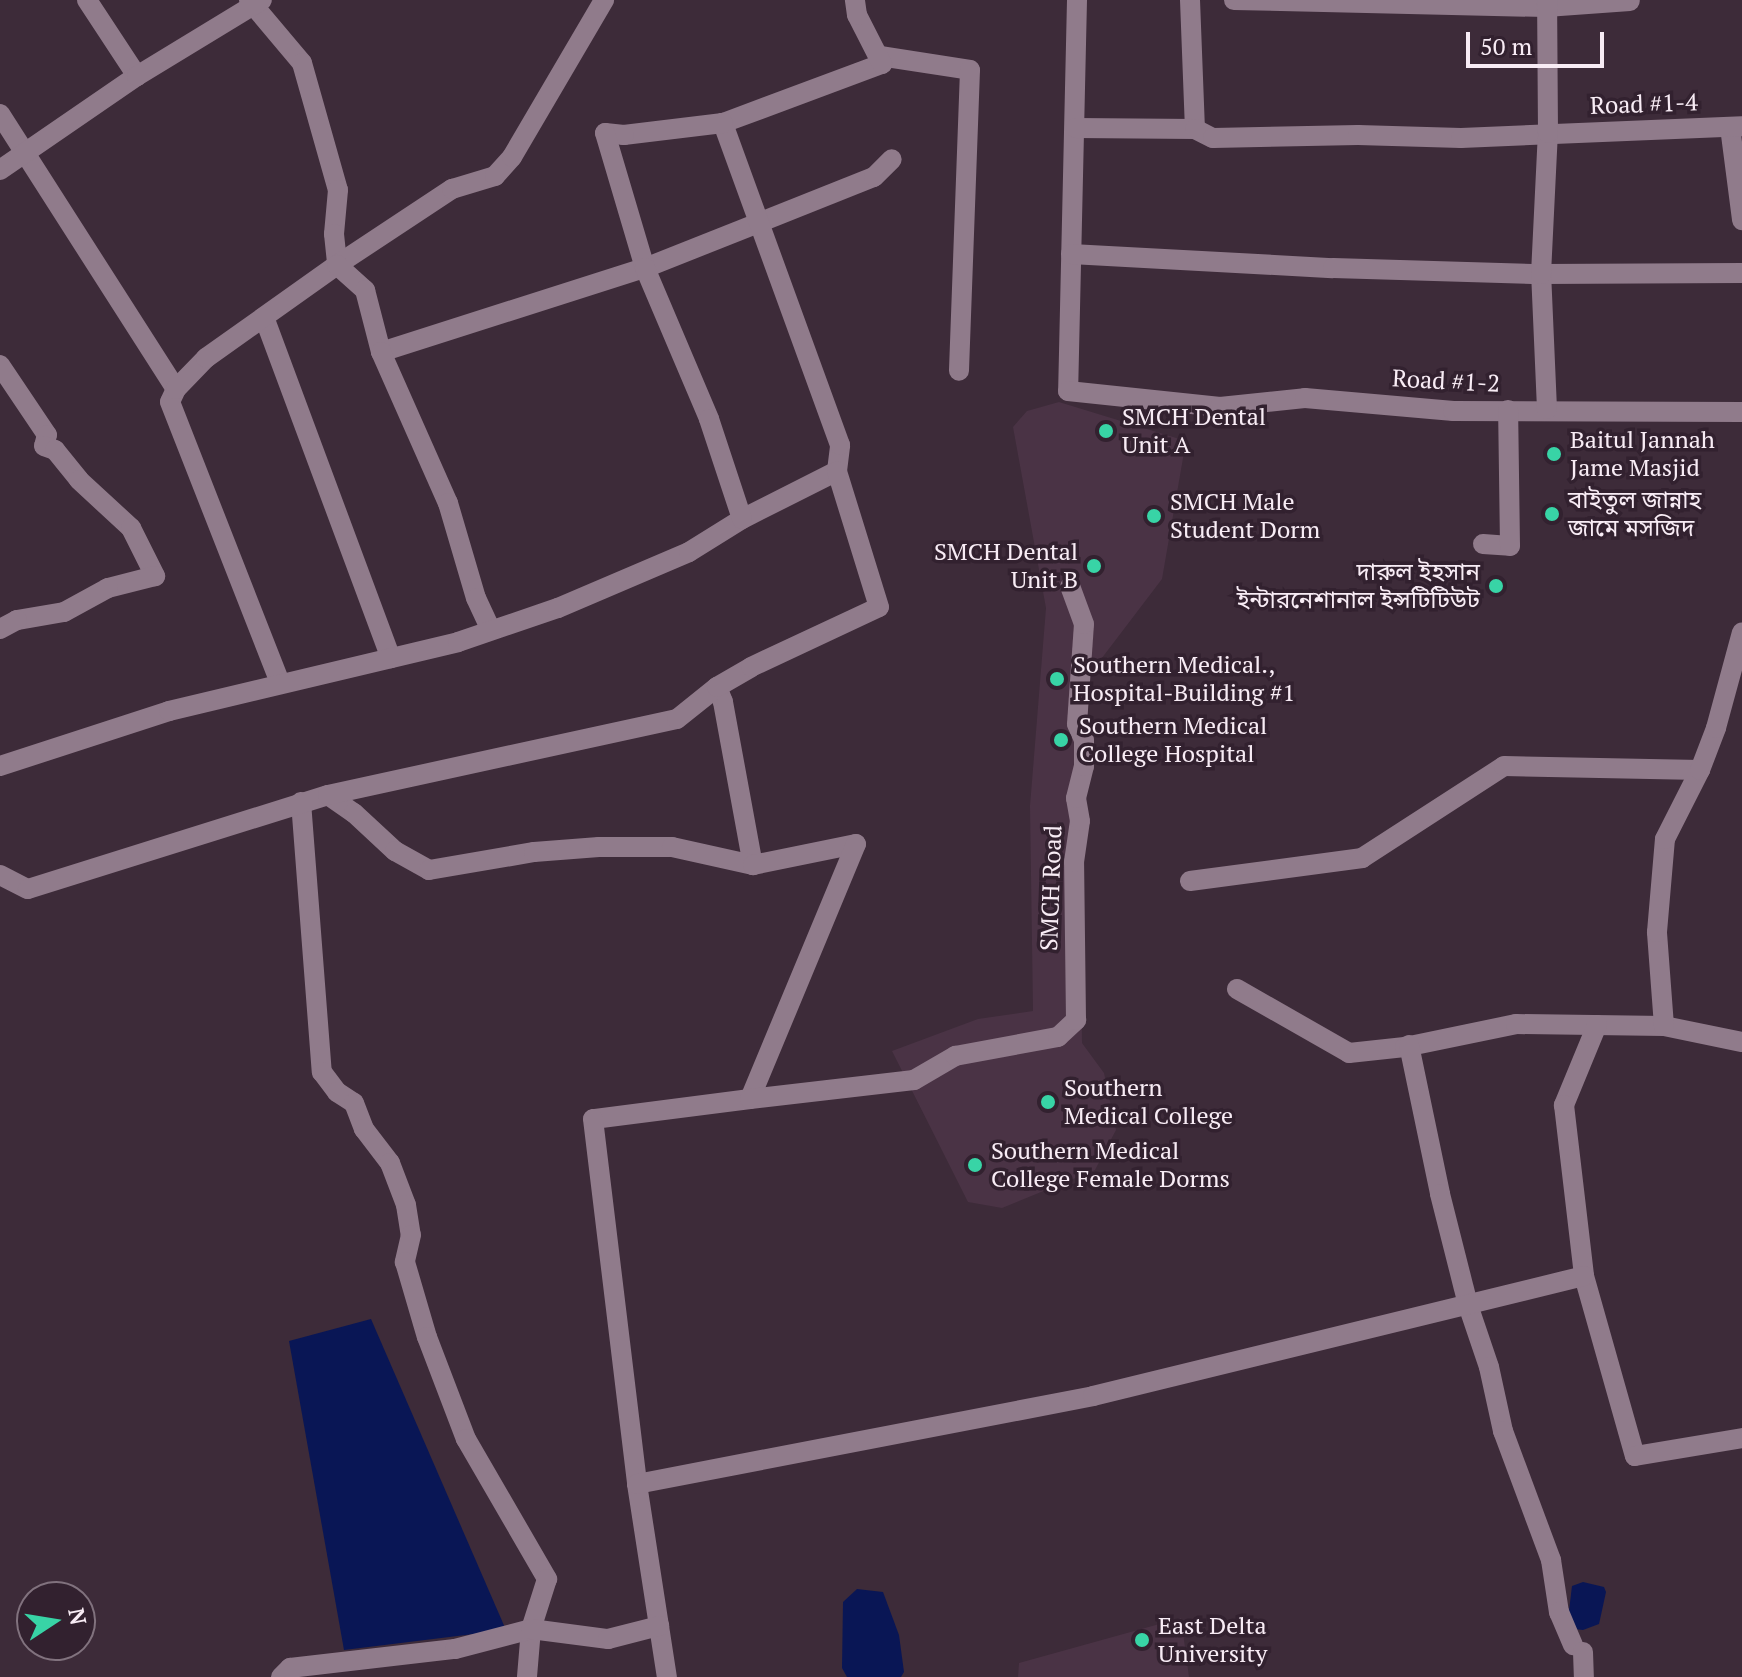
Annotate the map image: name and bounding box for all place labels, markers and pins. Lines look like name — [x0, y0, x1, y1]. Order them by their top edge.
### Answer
place label: SMCH Dental Unit A — [1122, 403, 1266, 459]
marker: SMCH Dental Unit A — [1097, 422, 1115, 440]
place label: Baitul Jannah Jame Masjid — [1570, 426, 1715, 482]
marker: Baitul Jannah Jame Masjid — [1545, 445, 1563, 463]
place label: বাইতুল জান্নাহ জামে মসজিদ — [1568, 486, 1701, 542]
place label: SMCH Male Student Dorm — [1170, 488, 1320, 544]
marker: বাইতুল জান্নাহ জামে মসজিদ — [1543, 505, 1561, 523]
marker: SMCH Male Student Dorm — [1145, 507, 1163, 525]
place label: SMCH Dental Unit B — [934, 538, 1078, 594]
marker: SMCH Dental Unit B — [1085, 557, 1103, 575]
place label: দারুল ইহসান ইন্টারনেশানাল ইন্সটিটিউট — [1237, 558, 1480, 614]
marker: দারুল ইহসান ইন্টারনেশানাল ইন্সটিটিউট — [1487, 577, 1505, 595]
place label: Southern Medical., Hospital-Building #1 — [1073, 651, 1295, 707]
marker: Southern Medical., Hospital-Building #1 — [1048, 670, 1066, 688]
place label: Southern Medical College Hospital — [1079, 712, 1267, 768]
marker: Southern Medical College Hospital — [1050, 729, 1072, 751]
place label: Southern Medical College — [1064, 1074, 1233, 1130]
marker: Southern Medical College — [1039, 1093, 1057, 1111]
place label: Southern Medical College Female Dorms — [991, 1137, 1230, 1193]
marker: Southern Medical College Female Dorms — [966, 1156, 984, 1174]
place label: East Delta University — [1158, 1612, 1267, 1668]
marker: East Delta University — [1133, 1631, 1151, 1649]

